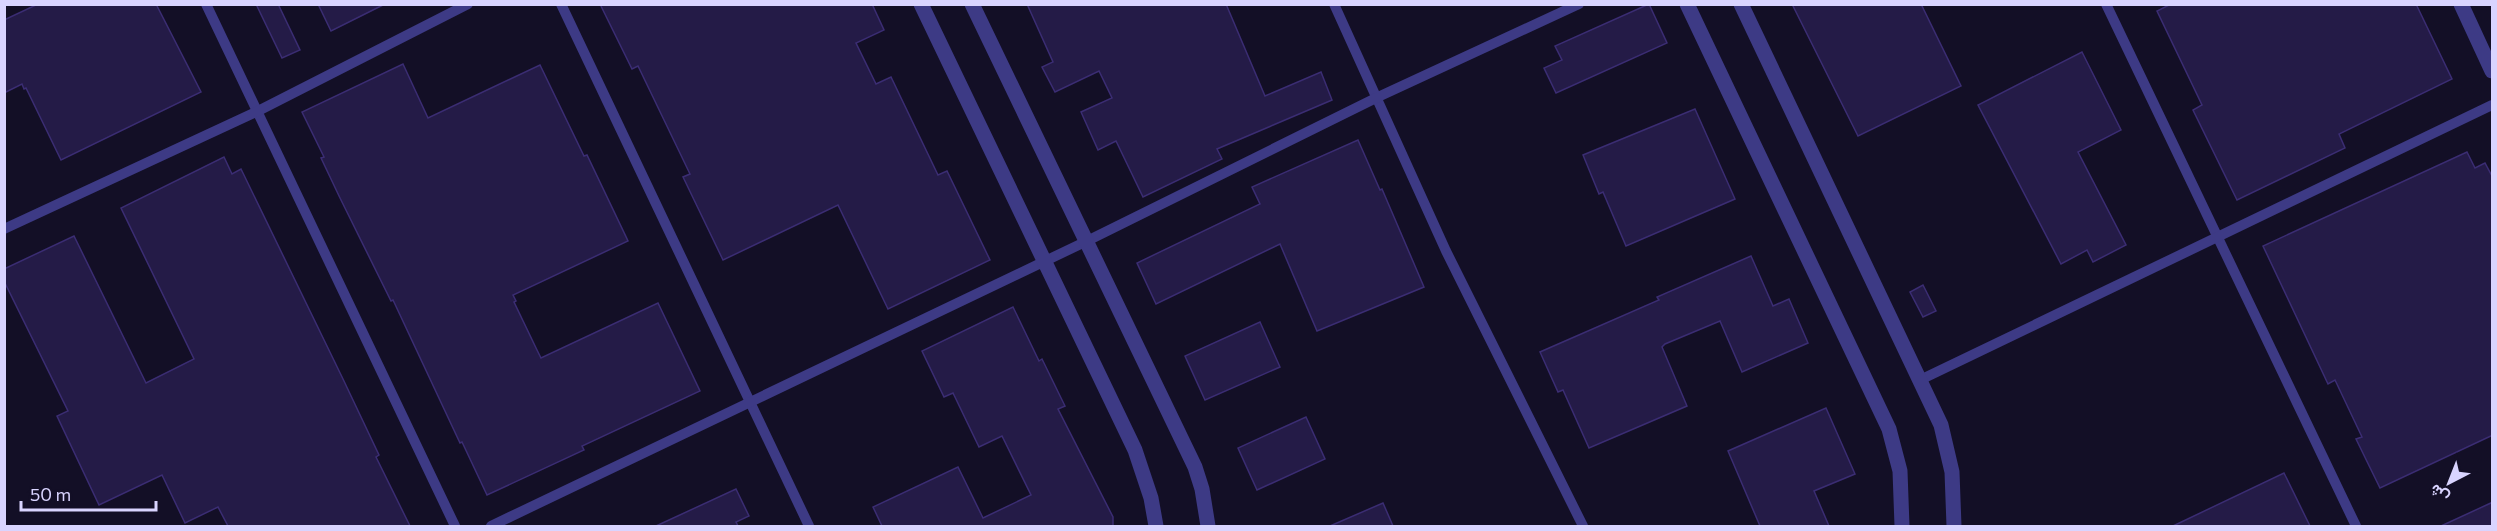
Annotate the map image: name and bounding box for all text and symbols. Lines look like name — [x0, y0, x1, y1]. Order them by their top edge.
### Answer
north arrow — [2419, 453, 2479, 513]
scale bar — [21, 474, 156, 512]
text: ش — [2425, 480, 2453, 508]
text: 50 m — [30, 483, 71, 505]

